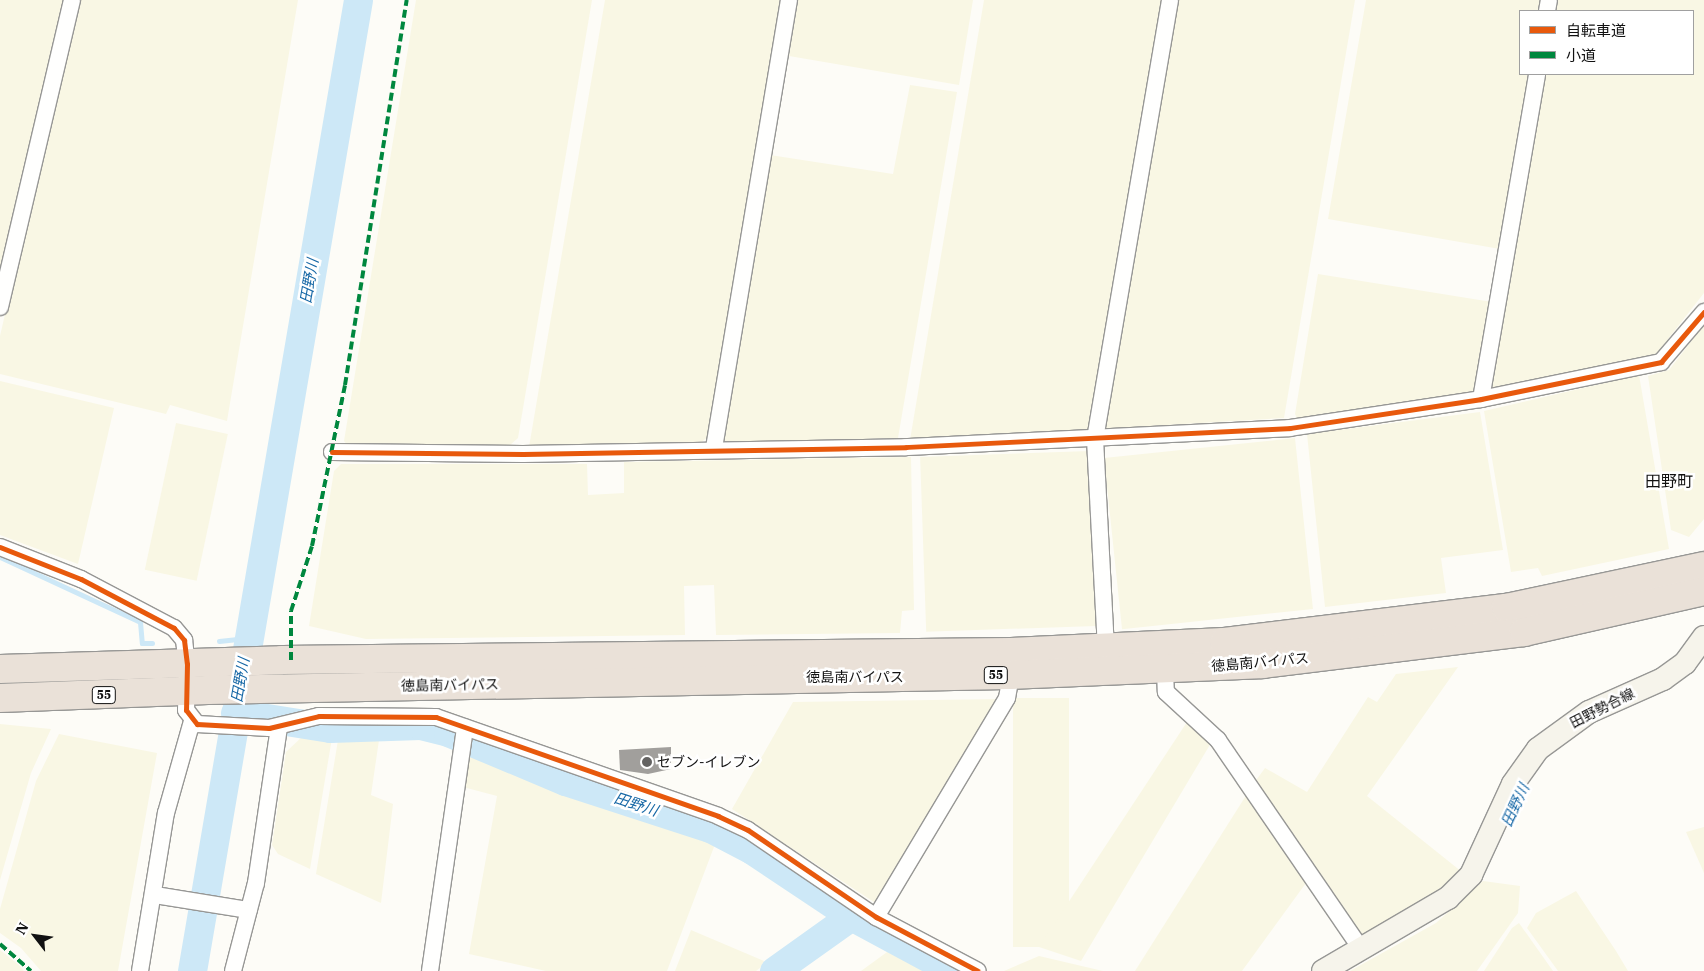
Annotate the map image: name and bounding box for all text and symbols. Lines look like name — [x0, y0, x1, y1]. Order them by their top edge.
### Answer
legend — [1519, 10, 1694, 75]
text: 自転車道 — [1566, 21, 1626, 40]
text: 小道 — [1566, 46, 1596, 65]
water label: 田野川 — [296, 257, 322, 305]
district label: 田野町 — [1645, 471, 1693, 491]
street label: 徳島南バイパス — [1210, 649, 1310, 675]
water label: 田野川 — [227, 656, 253, 704]
road number: 55 — [984, 666, 1008, 684]
street label: 徳島南バイパス — [806, 669, 904, 685]
street label: 徳島南バイパス — [401, 676, 499, 694]
street label: 田野勢合線 — [1567, 685, 1637, 731]
road number: 55 — [92, 686, 116, 704]
place label: セブン-イレブン — [657, 754, 761, 770]
marker: セブン-イレブン — [641, 756, 653, 768]
water label: 田野川 — [1497, 781, 1533, 829]
water label: 田野川 — [612, 788, 660, 820]
north arrow — [10, 911, 60, 961]
text: N — [11, 919, 33, 938]

